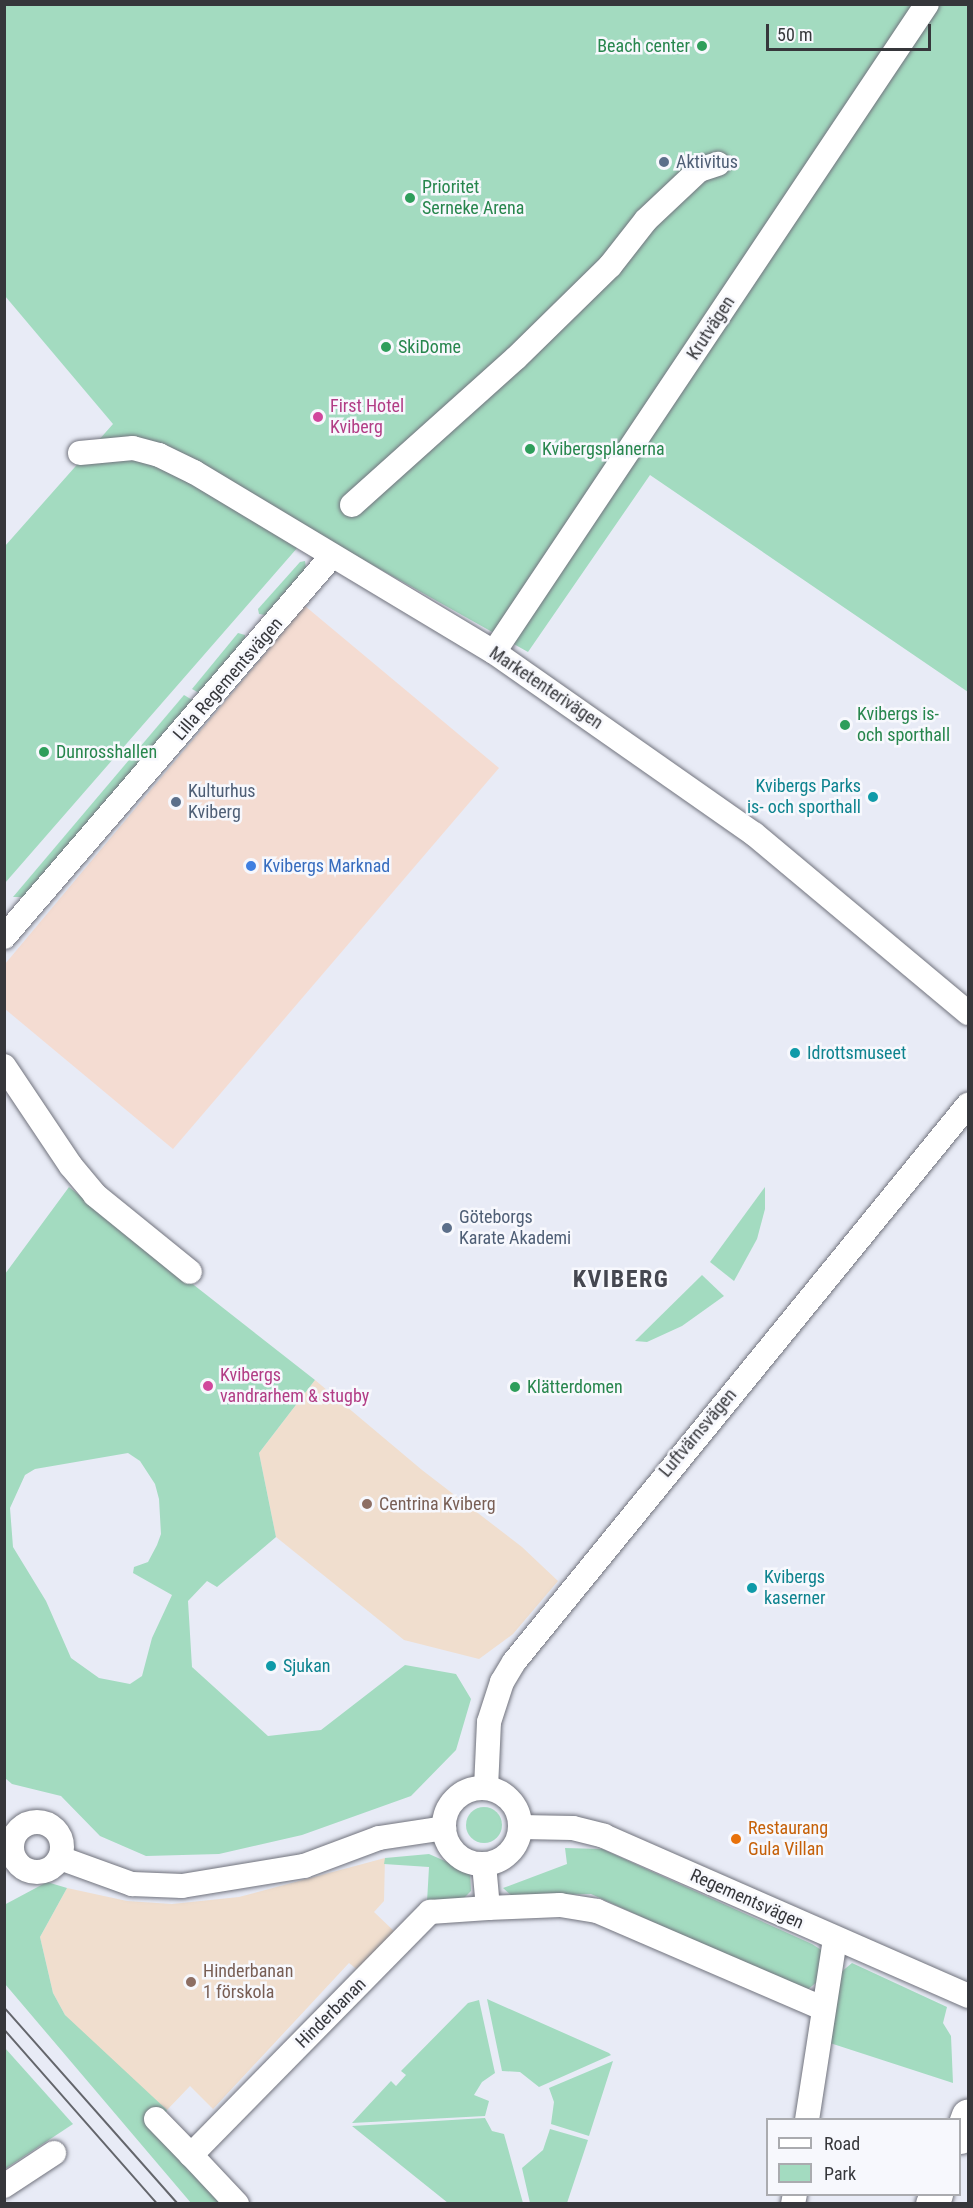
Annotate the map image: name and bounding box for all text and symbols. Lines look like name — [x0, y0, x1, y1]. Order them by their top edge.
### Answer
scale bar — [769, 12, 934, 50]
text: 50 m — [777, 24, 812, 45]
place label: Beach center — [597, 35, 690, 57]
marker: Beach center — [695, 39, 709, 53]
place label: Aktivitus — [676, 151, 738, 173]
marker: Aktivitus — [657, 155, 671, 169]
place label: Prioritet Serneke Arena — [422, 177, 524, 219]
marker: Prioritet Serneke Arena — [403, 191, 417, 205]
street label: Krutvägen — [682, 292, 740, 364]
place label: SkiDome — [398, 336, 461, 358]
marker: SkiDome — [379, 340, 393, 354]
place label: First Hotel Kviberg — [330, 396, 404, 438]
marker: First Hotel Kviberg — [311, 410, 325, 424]
place label: Kvibergsplanerna — [542, 438, 665, 460]
marker: Kvibergsplanerna — [523, 442, 537, 456]
street label: Lilla Regementsvägen — [169, 613, 287, 745]
street label: Marketenterivägen — [485, 642, 607, 734]
place label: Kvibergs is- och sporthall — [857, 704, 950, 746]
marker: Kvibergs is- och sporthall — [838, 718, 852, 732]
place label: Dunrosshallen — [56, 741, 157, 763]
marker: Dunrosshallen — [37, 745, 51, 759]
place label: Kvibergs Parks is- och sporthall — [747, 776, 861, 818]
place label: Kulturhus Kviberg — [188, 781, 256, 824]
marker: Kvibergs Parks is- och sporthall — [866, 790, 880, 804]
marker: Kulturhus Kviberg — [169, 795, 183, 809]
place label: Kvibergs Marknad — [263, 855, 390, 877]
marker: Kvibergs Marknad — [244, 859, 258, 873]
place label: Idrottsmuseet — [807, 1042, 906, 1064]
marker: Idrottsmuseet — [788, 1046, 802, 1060]
place label: Göteborgs Karate Akademi — [459, 1207, 571, 1250]
marker: Göteborgs Karate Akademi — [440, 1221, 454, 1235]
district label: KVIBERG — [573, 1266, 669, 1294]
place label: Kvibergs vandrarhem & stugby — [220, 1365, 369, 1408]
place label: Klätterdomen — [527, 1376, 623, 1398]
marker: Kvibergs vandrarhem & stugby — [201, 1379, 215, 1393]
marker: Klätterdomen — [508, 1380, 522, 1394]
street label: Luftvärnsvägen — [655, 1384, 741, 1482]
place label: Centrina Kviberg — [379, 1493, 496, 1515]
marker: Centrina Kviberg — [360, 1497, 374, 1511]
place label: Kvibergs kaserner — [764, 1567, 826, 1610]
marker: Kvibergs kaserner — [745, 1581, 759, 1595]
place label: Sjukan — [283, 1655, 331, 1677]
marker: Sjukan — [264, 1659, 278, 1673]
place label: Restaurang Gula Villan — [748, 1818, 828, 1860]
marker: Restaurang Gula Villan — [729, 1832, 743, 1846]
street label: Regementsvägen — [687, 1864, 807, 1934]
place label: Hinderbanan 1 förskola — [203, 1961, 293, 2004]
street label: Hinderbanan — [291, 1973, 371, 2053]
marker: Hinderbanan 1 förskola — [184, 1975, 198, 1989]
legend — [766, 2118, 961, 2196]
text: Road — [824, 2133, 860, 2154]
text: Park — [824, 2163, 856, 2184]

